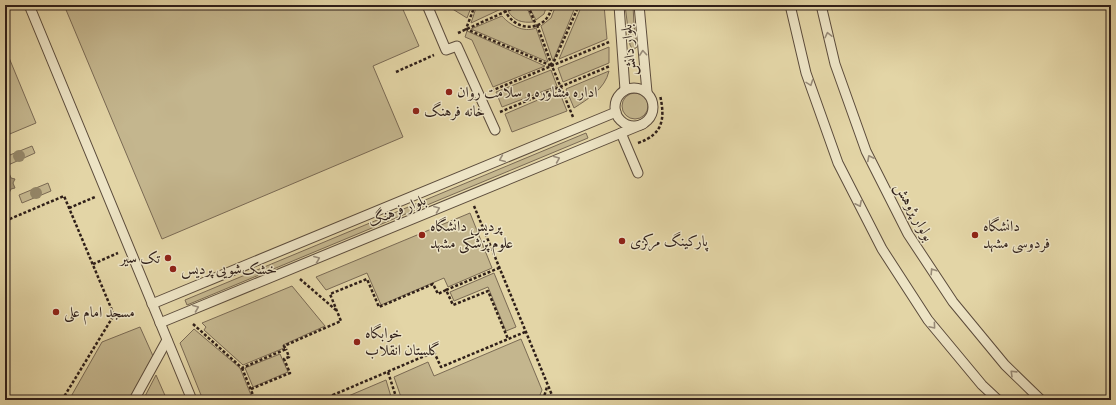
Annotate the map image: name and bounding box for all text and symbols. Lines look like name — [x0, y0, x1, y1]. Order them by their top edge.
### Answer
street label: بلوار دانش — [617, 23, 641, 77]
one-way arrow — [824, 32, 833, 39]
one-way arrow — [639, 50, 648, 56]
one-way arrow — [805, 80, 813, 87]
place label: اداره مشاوره و سلامت روان — [457, 83, 598, 102]
marker: اداره مشاوره و سلامت روان — [444, 87, 454, 97]
place label: خانه فرهنگ — [424, 101, 485, 121]
marker: خانه فرهنگ — [411, 106, 421, 116]
one-way arrow — [499, 154, 506, 162]
one-way arrow — [867, 155, 874, 162]
one-way arrow — [553, 156, 560, 164]
street label: بولوار پژوهش — [890, 179, 938, 245]
street label: بلوار فرهنگ — [365, 190, 429, 231]
one-way arrow — [854, 199, 862, 207]
one-way arrow — [432, 206, 440, 214]
place label: پردیس دانشگاه علوم پزشکی مشهد — [430, 216, 513, 256]
place label: دانشگاه فردوسی مشهد — [983, 216, 1050, 254]
marker: پردیس دانشگاه علوم پزشکی مشهد — [417, 230, 427, 240]
marker: دانشگاه فردوسی مشهد — [970, 230, 980, 240]
place label: پارکینگ مرکزی — [630, 231, 709, 252]
marker: پارکینگ مرکزی — [617, 236, 627, 246]
place label: تک سیر — [118, 249, 160, 268]
marker: تک سیر — [163, 253, 173, 263]
one-way arrow — [313, 255, 320, 263]
place label: خشک‌شویی پردیس — [181, 260, 277, 279]
marker: خشک‌شویی پردیس — [168, 264, 178, 274]
one-way arrow — [930, 268, 938, 275]
place label: مسجد امام علی — [64, 303, 135, 325]
one-way arrow — [193, 305, 200, 313]
marker: مسجد امام علی — [51, 307, 61, 317]
one-way arrow — [929, 322, 936, 329]
place label: خوابگاه گلستان انقلاب — [365, 323, 440, 360]
marker: خوابگاه گلستان انقلاب — [352, 337, 362, 347]
one-way arrow — [1010, 370, 1018, 378]

